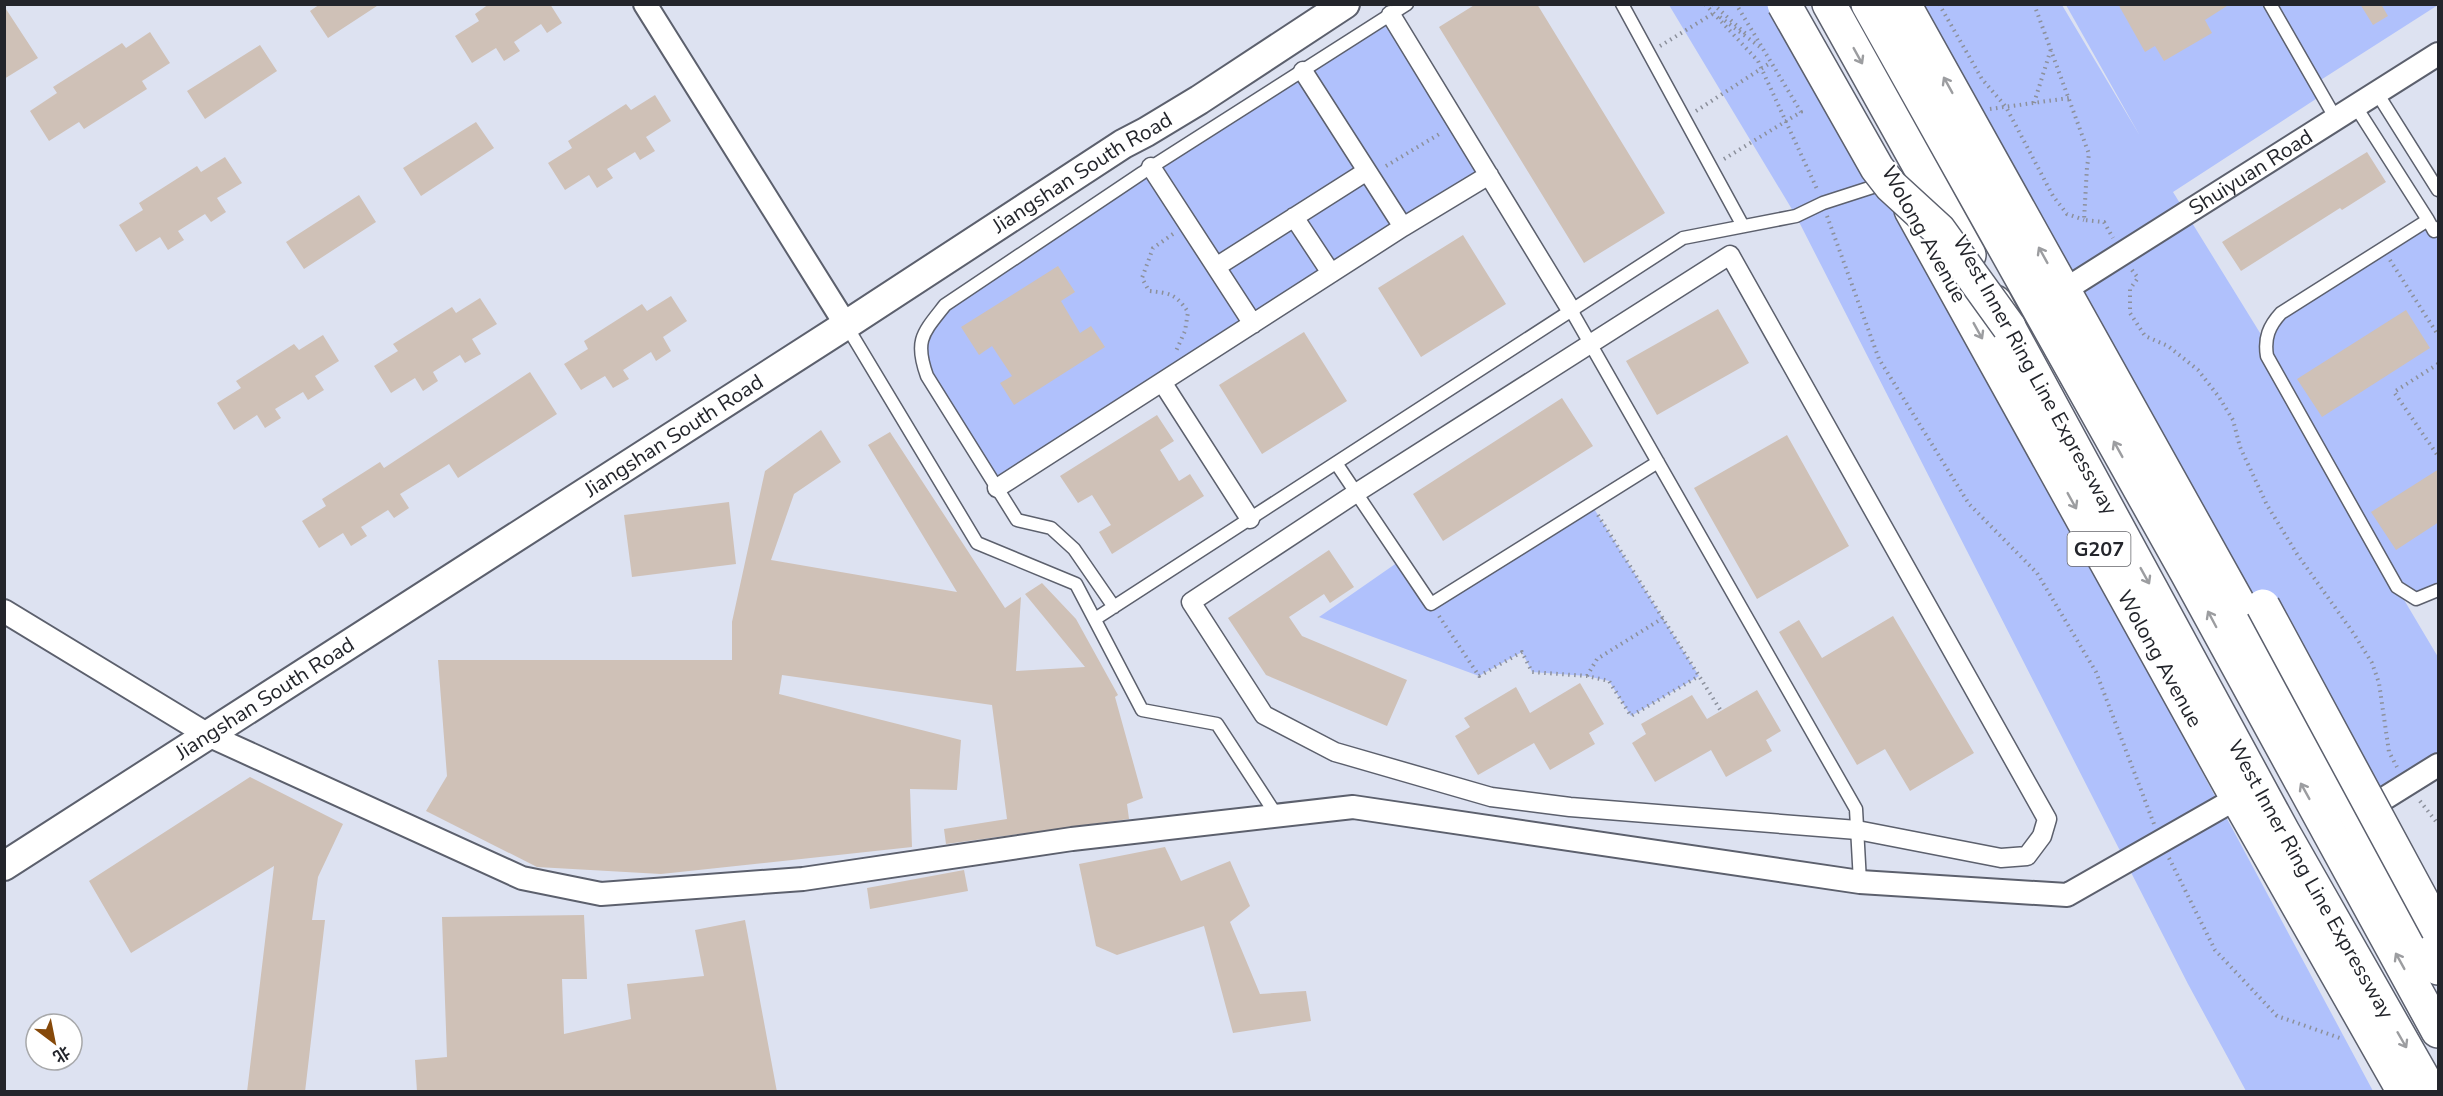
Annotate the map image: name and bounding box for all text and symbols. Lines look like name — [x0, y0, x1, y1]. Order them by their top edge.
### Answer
one-way arrow — [1853, 46, 1864, 64]
one-way arrow — [1942, 77, 1954, 94]
street label: Jiangshan South Road — [986, 105, 1177, 240]
street label: Shuiyuan Road — [2183, 123, 2318, 222]
street label: Wolong Avenue — [1875, 161, 1973, 307]
street label: West Inner Ring Line Expressway — [1946, 230, 2124, 520]
one-way arrow — [2037, 247, 2048, 265]
one-way arrow — [1972, 322, 1984, 339]
street label: Jiangshan South Road — [578, 368, 769, 504]
one-way arrow — [2111, 441, 2123, 458]
one-way arrow — [2067, 493, 2079, 510]
road number: G207 — [2068, 532, 2130, 566]
one-way arrow — [2140, 566, 2151, 584]
street label: Wolong Avenue — [2111, 585, 2209, 732]
one-way arrow — [2206, 611, 2217, 629]
street label: Jiangshan South Road — [169, 631, 360, 767]
street label: West Inner Ring Line Expressway — [2221, 735, 2401, 1024]
one-way arrow — [2299, 783, 2311, 800]
one-way arrow — [2394, 953, 2405, 971]
north arrow — [24, 1012, 84, 1072]
one-way arrow — [2396, 1031, 2408, 1048]
text: 北 — [49, 1040, 74, 1067]

